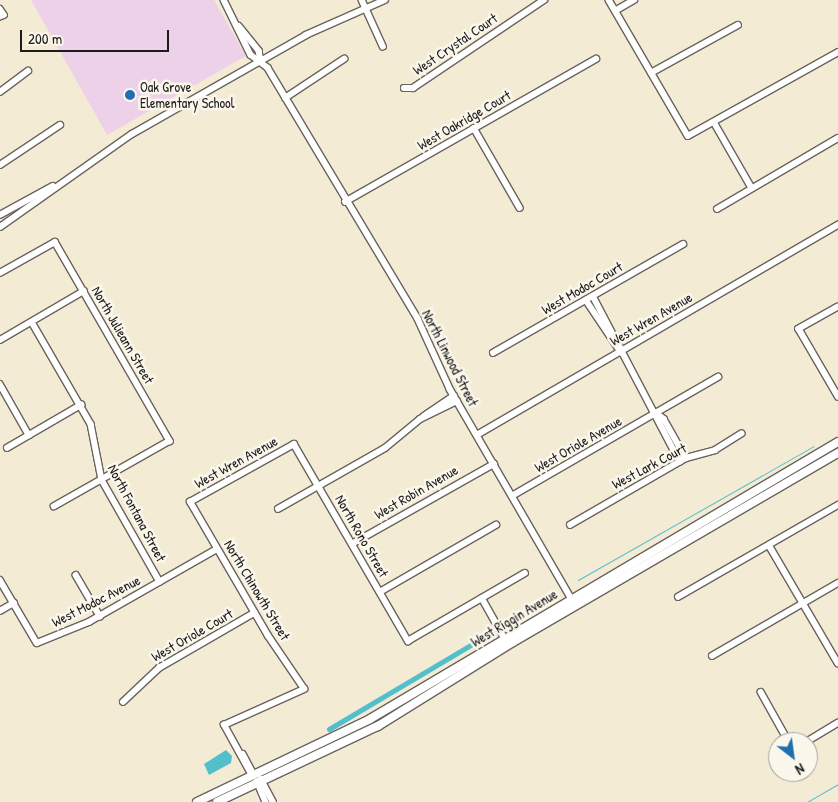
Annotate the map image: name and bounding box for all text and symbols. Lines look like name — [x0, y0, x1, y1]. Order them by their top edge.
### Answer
street label: West Crystal Court — [410, 10, 500, 78]
scale bar — [22, 20, 171, 52]
text: 200 m — [28, 28, 62, 49]
place label: Oak Grove Elementary School — [140, 79, 234, 111]
street label: West Oakridge Court — [414, 87, 514, 153]
marker: Oak Grove Elementary School — [124, 89, 136, 101]
street label: West Modoc Court — [539, 258, 625, 318]
street label: North Julieann Street — [88, 283, 158, 387]
street label: West Wren Avenue — [607, 289, 695, 349]
street label: North Linwood Street — [418, 307, 482, 409]
street label: West Oriole Avenue — [532, 412, 624, 476]
street label: West Wren Avenue — [192, 432, 280, 492]
street label: West Lark Court — [609, 439, 689, 493]
street label: West Robin Avenue — [371, 461, 461, 523]
street label: North Fontana Street — [104, 462, 170, 564]
street label: North Rono Street — [332, 492, 392, 580]
street label: North Chinowth Street — [220, 537, 294, 643]
street label: West Modoc Avenue — [49, 572, 143, 630]
street label: West Riggin Avenue — [468, 586, 560, 650]
street label: West Oriole Court — [148, 605, 236, 665]
north arrow — [768, 732, 818, 782]
text: N — [792, 759, 808, 780]

